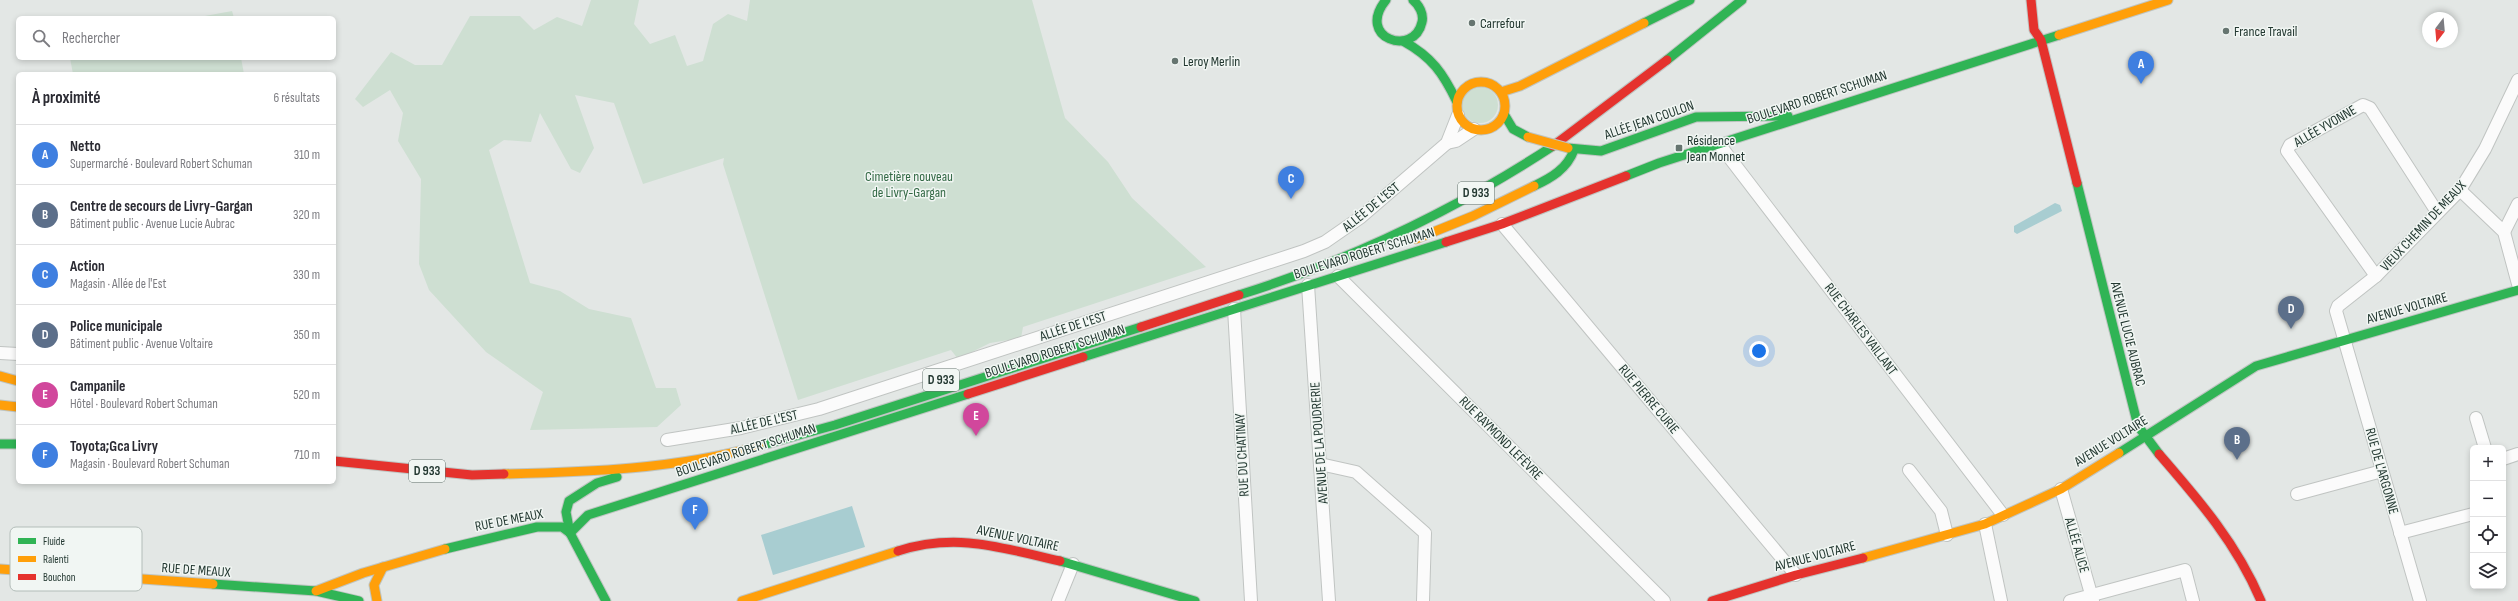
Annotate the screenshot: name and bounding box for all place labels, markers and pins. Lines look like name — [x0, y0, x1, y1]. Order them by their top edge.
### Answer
place label: Carrefour — [1480, 15, 1525, 32]
marker: Carrefour — [1467, 18, 1477, 28]
place label: France Travail — [2234, 23, 2297, 40]
marker: France Travail — [2221, 26, 2231, 36]
pin: A — [2128, 51, 2154, 84]
place label: Leroy Merlin — [1183, 53, 1240, 70]
marker: Leroy Merlin — [1170, 56, 1180, 66]
place label: Résidence Jean Monnet — [1686, 132, 1745, 165]
marker: Résidence Jean Monnet — [1674, 143, 1684, 153]
pin: C — [1278, 166, 1304, 199]
pin: D — [2278, 296, 2304, 329]
pin: E — [963, 403, 989, 436]
pin: B — [2224, 427, 2250, 460]
pin: F — [682, 497, 708, 530]

